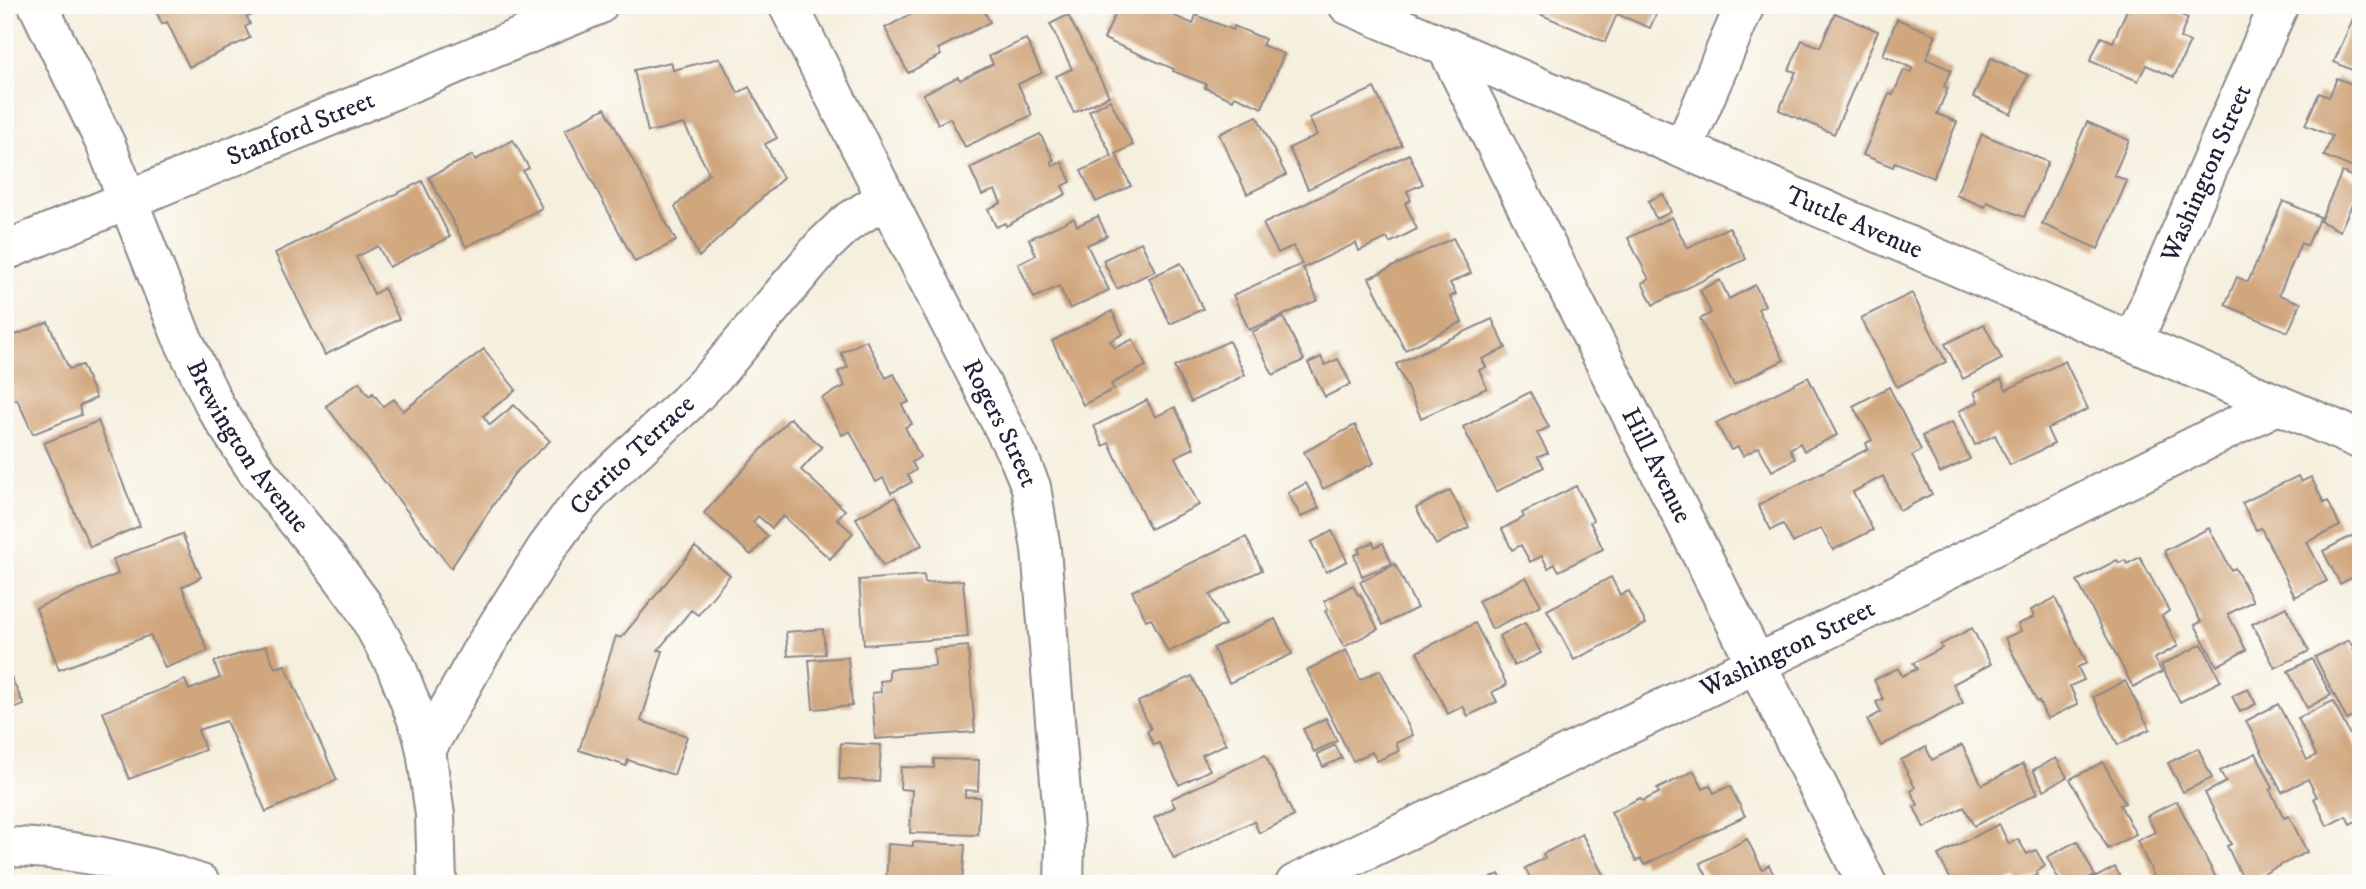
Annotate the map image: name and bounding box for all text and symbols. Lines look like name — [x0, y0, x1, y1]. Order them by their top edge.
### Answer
street label: Washington Street — [2153, 79, 2259, 268]
street label: Stanford Street — [222, 83, 379, 174]
street label: Tuttle Avenue — [1781, 178, 1928, 266]
street label: Brewington Avenue — [179, 354, 317, 539]
street label: Rogers Street — [955, 354, 1046, 492]
street label: Cerrito Terrace — [562, 388, 702, 522]
street label: Hill Avenue — [1614, 402, 1699, 528]
street label: Washington Street — [1694, 592, 1880, 705]

